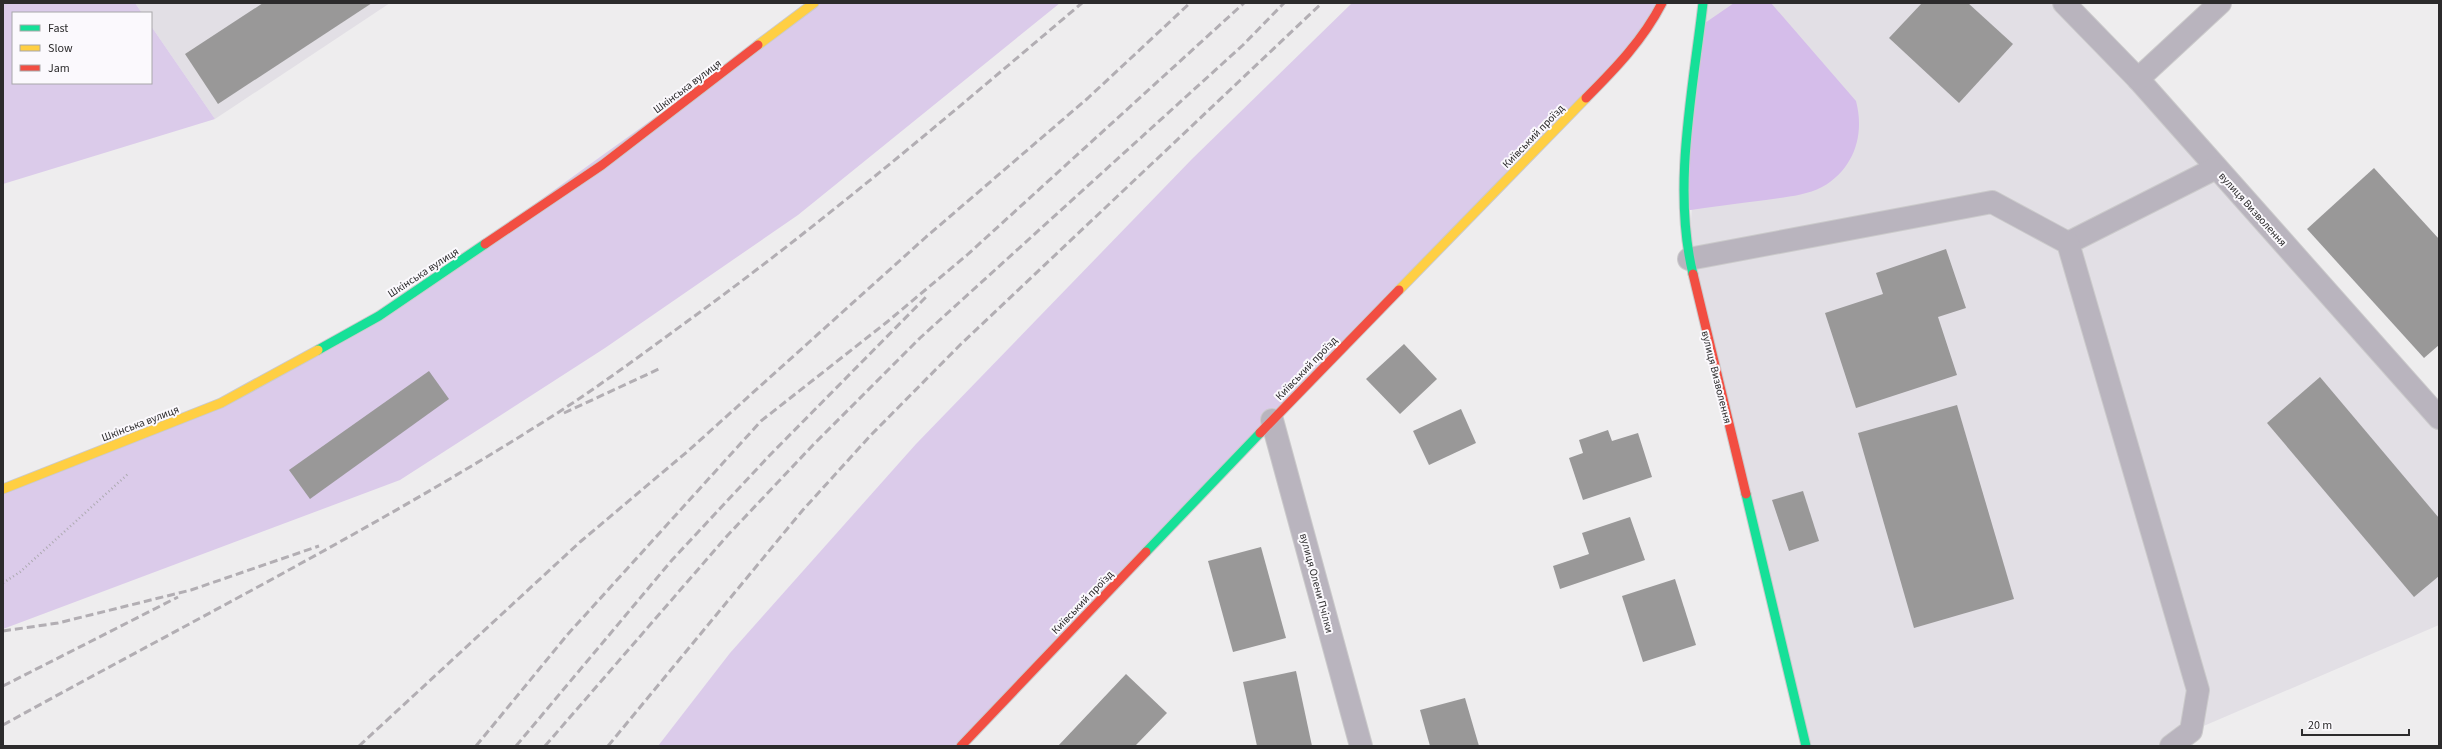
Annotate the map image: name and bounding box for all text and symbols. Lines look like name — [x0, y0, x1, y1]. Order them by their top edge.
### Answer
legend — [12, 12, 152, 84]
text: Fast — [48, 20, 68, 37]
text: Slow — [48, 40, 73, 57]
street label: Шкінська вулиця — [650, 56, 725, 117]
text: Jam — [48, 60, 70, 77]
street label: Київський проїзд — [1499, 101, 1568, 171]
street label: вулиця Визволення — [2215, 169, 2290, 250]
street label: Шкінська вулиця — [385, 244, 462, 301]
street label: вулиця Визволення — [1698, 329, 1735, 425]
street label: Київський проїзд — [1272, 333, 1341, 403]
street label: Шкінська вулиця — [99, 402, 181, 445]
street label: вулиця Олени Пчілки — [1296, 532, 1337, 635]
street label: Київський проїзд — [1048, 567, 1117, 637]
scale bar — [2302, 711, 2409, 737]
text: 20 m — [2308, 717, 2332, 734]

